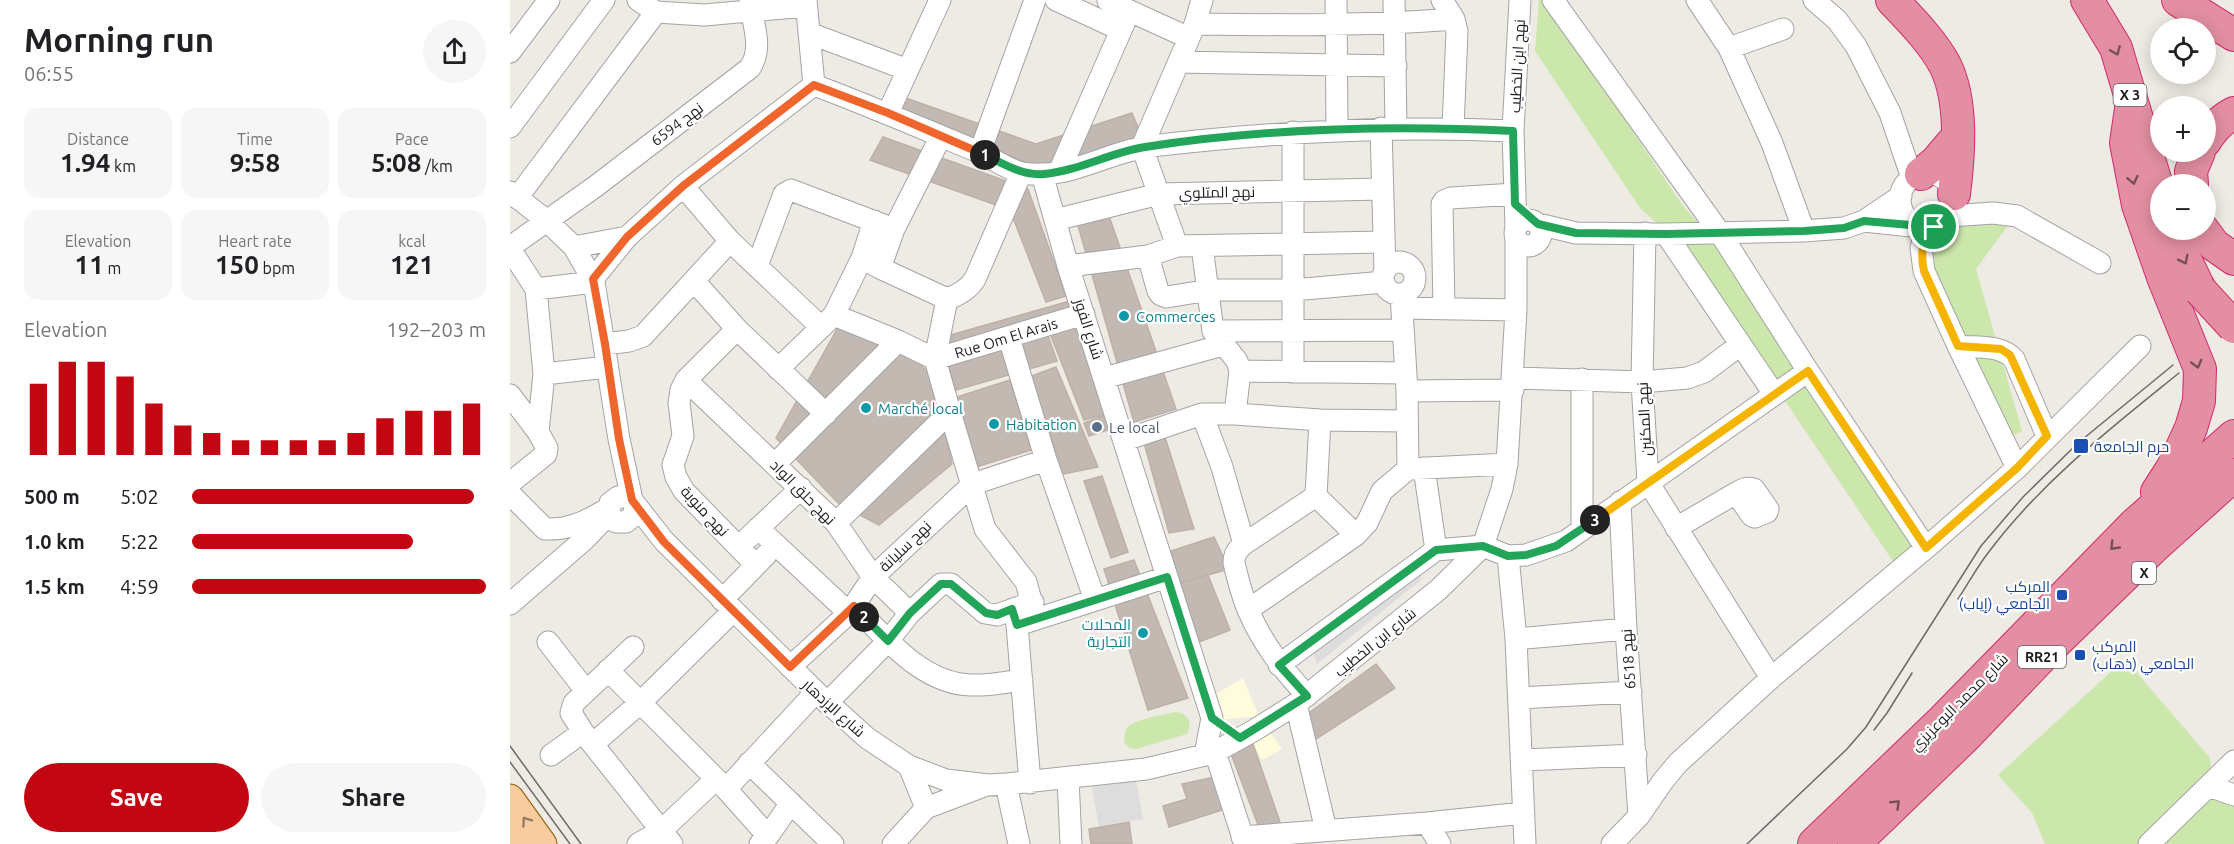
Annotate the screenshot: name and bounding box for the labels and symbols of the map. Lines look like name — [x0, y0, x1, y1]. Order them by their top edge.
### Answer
street label: نهج ابن الخطيب — [1506, 19, 1531, 113]
one-way arrow — [2109, 44, 2121, 55]
road number: X 3 — [2114, 84, 2146, 106]
street label: نهج 6594 — [648, 99, 708, 151]
pin: 1 — [970, 140, 1000, 170]
one-way arrow — [2126, 175, 2139, 185]
street label: نهج المتلوي — [1179, 183, 1255, 205]
pin — [1908, 201, 1959, 252]
one-way arrow — [2177, 254, 2188, 265]
street label: شارع الفوز — [1068, 296, 1107, 362]
place label: Commerces — [1136, 308, 1216, 325]
marker: Commerces — [1117, 309, 1131, 323]
street label: Rue Om El Arais — [952, 314, 1060, 362]
one-way arrow — [2190, 359, 2203, 369]
street label: نهج المكنين — [1634, 381, 1657, 457]
place label: Marché local — [878, 400, 963, 417]
marker: Marché local — [859, 401, 873, 415]
place label: Habitation — [1006, 416, 1077, 433]
marker: Habitation — [987, 417, 1001, 431]
place label: Le local — [1109, 419, 1160, 436]
marker: Le local — [1090, 420, 1104, 434]
marker: حرم الجامعة — [2072, 437, 2090, 455]
place label: حرم الجامعة — [2094, 438, 2169, 457]
street label: نهج حلق الواد — [765, 456, 839, 530]
street label: نهج منوبة — [675, 482, 732, 542]
pin: 3 — [1580, 505, 1610, 535]
street label: نهج سليانة — [876, 517, 936, 577]
one-way arrow — [2110, 539, 2121, 550]
road number: X — [2132, 562, 2156, 584]
place label: المركب الجامعي (إياب) — [1959, 578, 2050, 616]
marker: المركب الجامعي (إياب) — [2055, 588, 2069, 602]
pin: 2 — [849, 602, 879, 632]
street label: شارع ابن الخطيب — [1331, 604, 1421, 682]
place label: المحلات التجارية — [1082, 616, 1131, 651]
marker: المحلات التجارية — [1136, 626, 1150, 640]
street label: نهج 6518 — [1617, 628, 1642, 690]
place label: المركب الجامعي (ذهاب) — [2092, 638, 2194, 676]
road number: RR21 — [2018, 646, 2066, 668]
marker: المركب الجامعي (ذهاب) — [2073, 648, 2087, 662]
street label: شارع محمد البوعزيزي — [1907, 650, 2014, 757]
street label: شارع الإزدهار — [797, 675, 869, 743]
one-way arrow — [1889, 800, 1900, 811]
one-way arrow — [522, 817, 533, 828]

